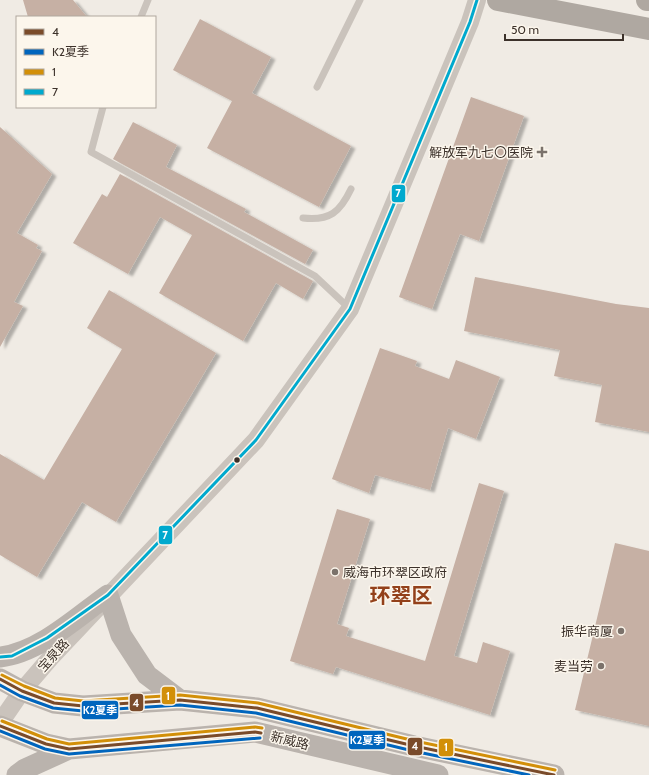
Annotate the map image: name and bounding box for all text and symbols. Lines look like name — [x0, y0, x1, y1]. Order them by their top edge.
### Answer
legend — [16, 16, 156, 108]
scale bar — [505, 16, 623, 42]
text: 50 m — [511, 22, 539, 37]
text: 4 — [52, 24, 59, 39]
text: K2夏季 — [52, 44, 89, 59]
text: 1 — [52, 64, 56, 79]
text: 7 — [52, 84, 58, 99]
place label: 解放军九七〇医院 — [429, 144, 533, 160]
marker: 解放军九七〇医院 — [536, 146, 548, 158]
line badge: 7 — [391, 184, 406, 203]
text: 7 — [395, 186, 401, 200]
unlabelled marker — [232, 455, 242, 465]
line badge: 7 — [158, 525, 173, 545]
text: 7 — [162, 528, 168, 542]
place label: 威海市环翠区政府 — [343, 564, 447, 580]
marker: 威海市环翠区政府 — [330, 567, 340, 577]
district label: 环翠区 — [370, 583, 433, 608]
place label: 振华商厦 — [561, 623, 613, 639]
marker: 振华商厦 — [616, 626, 626, 636]
street label: 宝泉路 — [34, 635, 72, 675]
place label: 麦当劳 — [554, 658, 593, 674]
marker: 麦当劳 — [596, 661, 606, 671]
line badge: 1 — [161, 686, 176, 705]
text: 1 — [166, 689, 170, 703]
line badge: 4 — [129, 693, 144, 712]
text: 4 — [133, 696, 140, 710]
line badge: K2夏季 — [81, 700, 119, 720]
text: K2夏季 — [83, 703, 117, 717]
street label: 新威路 — [269, 728, 311, 752]
line badge: K2夏季 — [348, 730, 386, 750]
text: K2夏季 — [350, 733, 384, 747]
line badge: 4 — [407, 737, 423, 756]
line badge: 1 — [438, 738, 454, 757]
text: 4 — [412, 739, 419, 753]
text: 1 — [444, 740, 448, 754]

